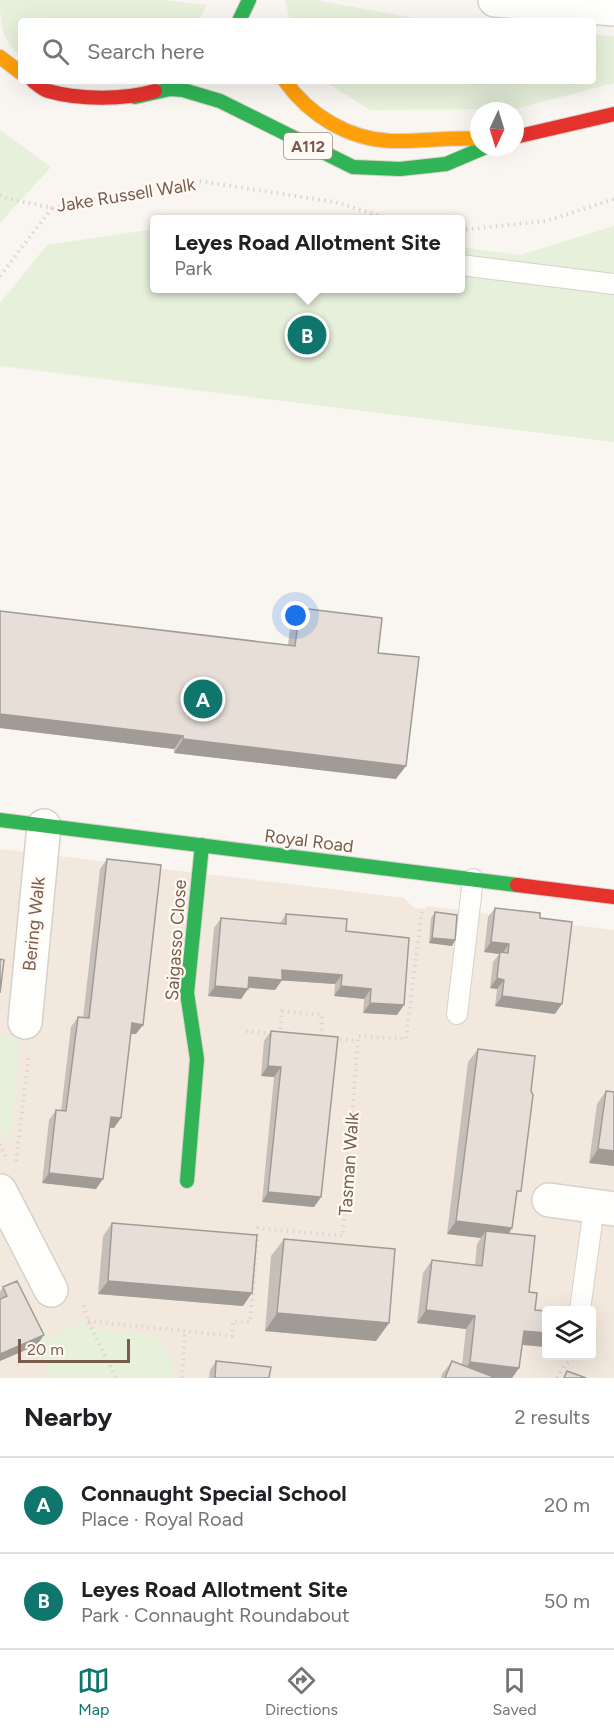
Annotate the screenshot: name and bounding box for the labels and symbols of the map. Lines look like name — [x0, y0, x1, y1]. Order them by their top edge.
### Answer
north arrow — [470, 102, 524, 156]
road number: A112 — [284, 133, 332, 159]
street label: Jake Russell Walk — [55, 173, 197, 217]
pin: B — [288, 312, 326, 358]
your location — [281, 601, 310, 630]
pin: A — [184, 676, 222, 722]
street label: Royal Road — [263, 825, 355, 857]
street label: Bering Walk — [18, 876, 50, 972]
street label: Saigasso Close — [161, 879, 191, 1001]
street label: Tasman Walk — [334, 1111, 364, 1217]
scale bar — [18, 1336, 130, 1364]

